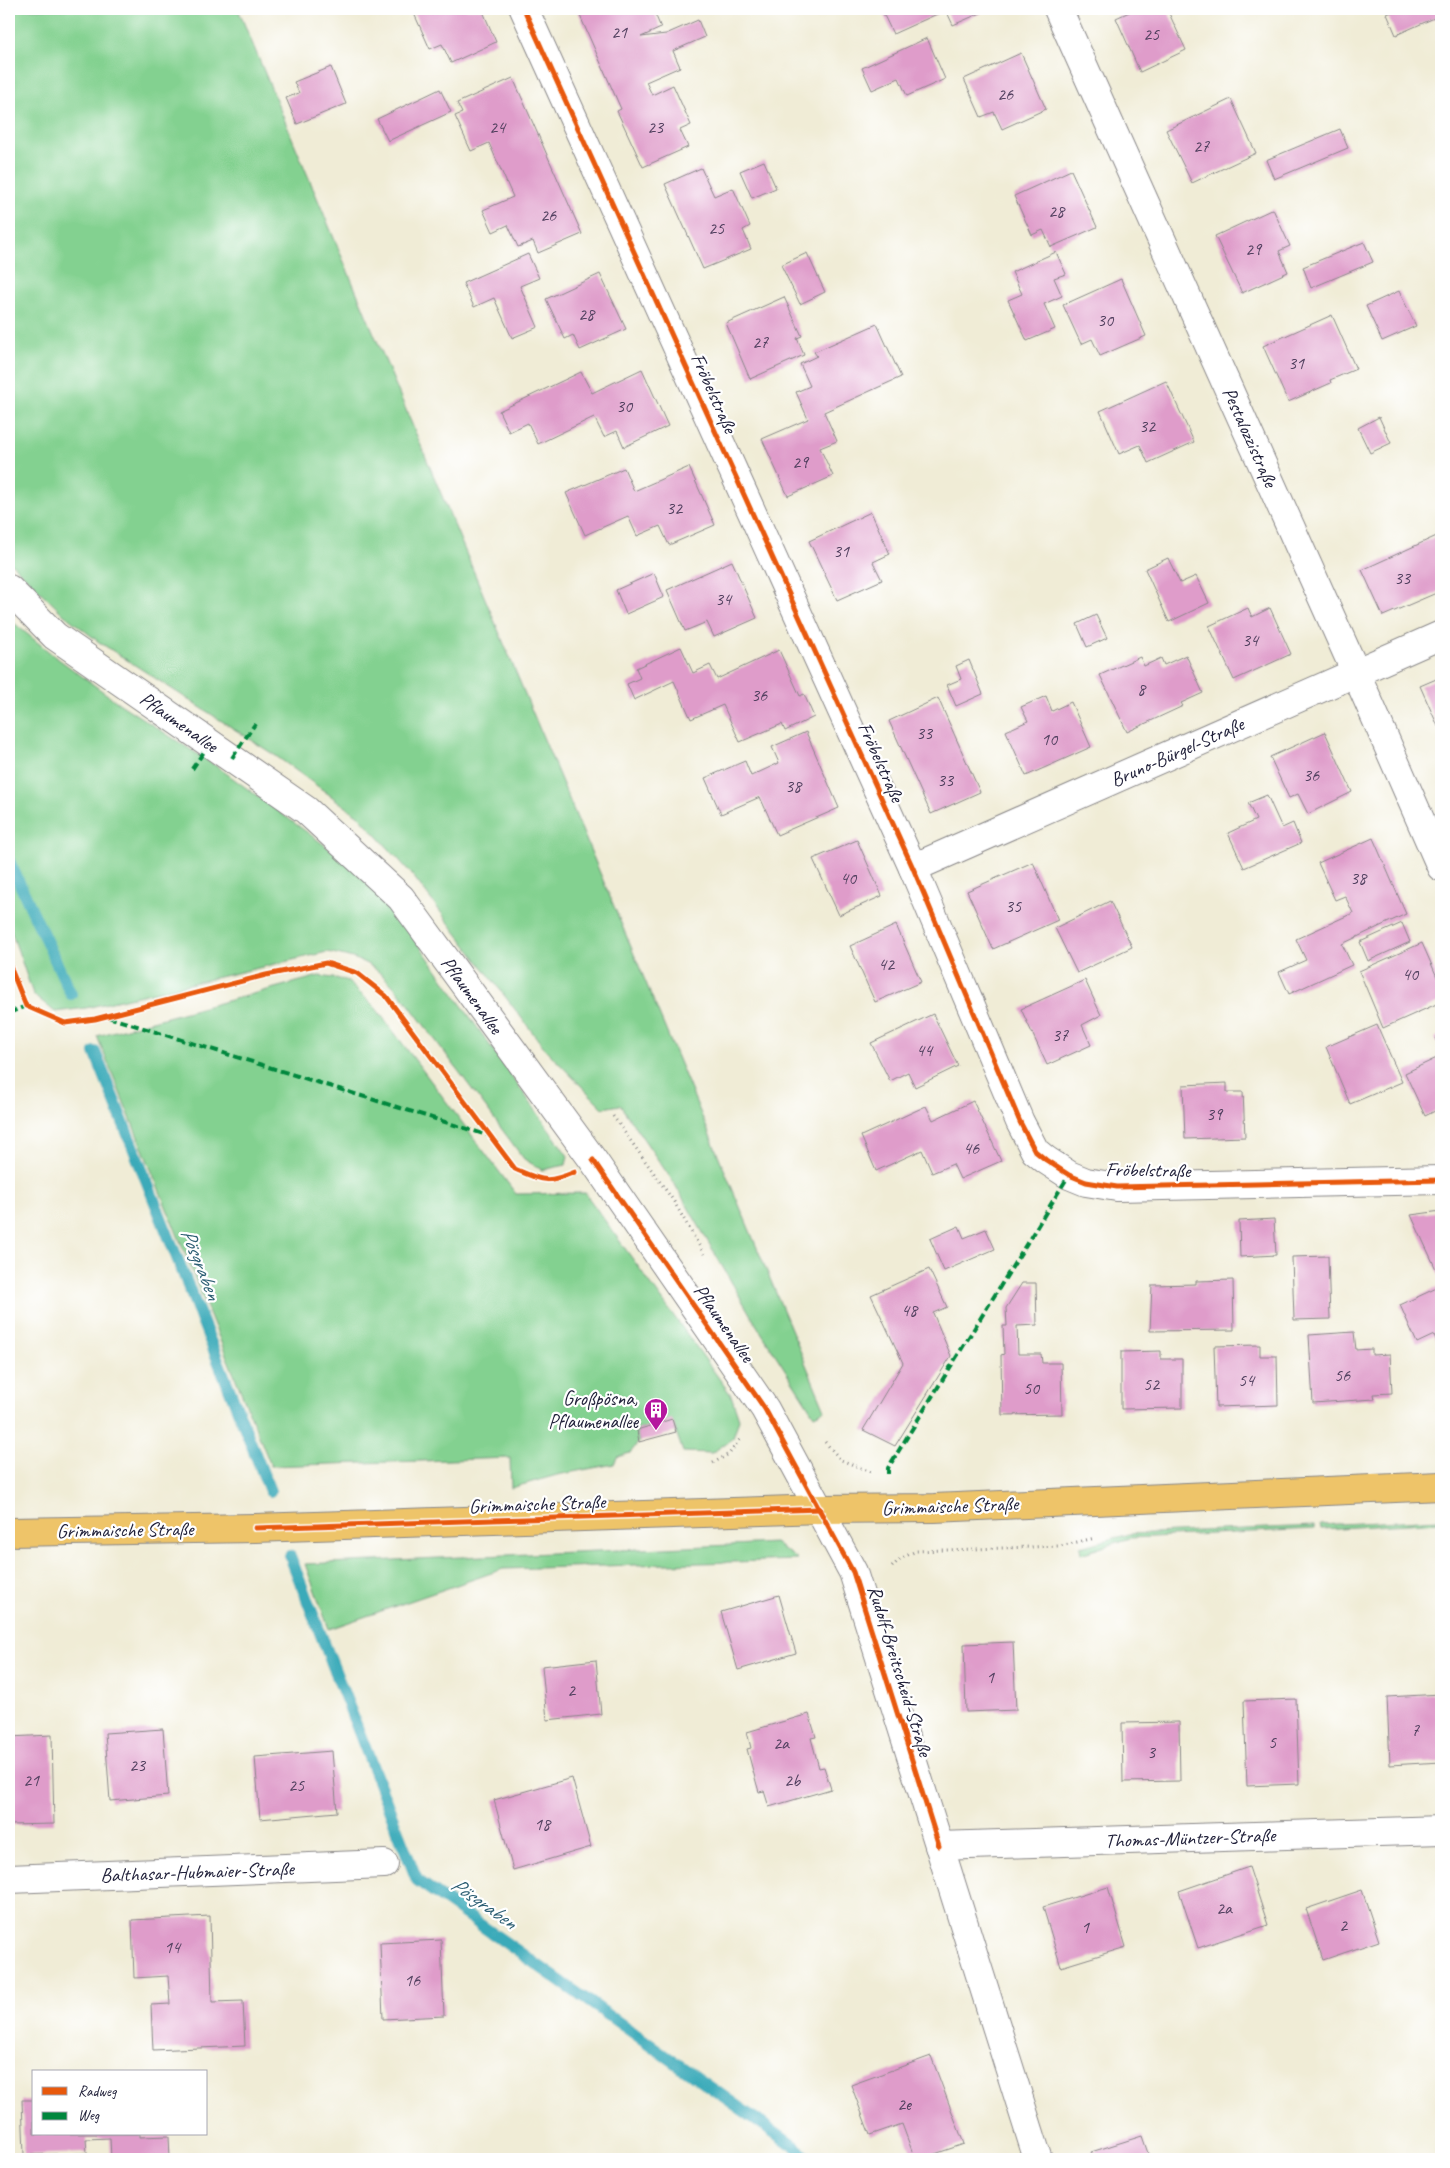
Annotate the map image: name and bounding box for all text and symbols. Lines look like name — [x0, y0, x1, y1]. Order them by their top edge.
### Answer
house number: 21 — [611, 21, 628, 43]
house number: 25 — [1143, 23, 1160, 45]
house number: 26 — [997, 83, 1014, 105]
house number: 24 — [489, 116, 507, 138]
house number: 23 — [647, 116, 665, 138]
house number: 27 — [1193, 135, 1210, 157]
house number: 28 — [1048, 200, 1066, 222]
house number: 26 — [540, 204, 557, 226]
house number: 25 — [708, 217, 725, 239]
house number: 29 — [1245, 238, 1263, 260]
house number: 28 — [578, 303, 596, 325]
house number: 30 — [1097, 309, 1115, 331]
house number: 27 — [752, 331, 769, 353]
street label: Fröbelstraße — [685, 349, 743, 438]
house number: 31 — [1288, 352, 1305, 374]
street label: Pestalozzistraße — [1217, 383, 1284, 492]
house number: 30 — [616, 395, 634, 417]
house number: 32 — [1139, 415, 1157, 437]
house number: 29 — [792, 451, 810, 473]
house number: 32 — [666, 497, 684, 519]
house number: 31 — [833, 540, 850, 562]
house number: 33 — [1394, 567, 1412, 589]
house number: 34 — [715, 588, 733, 610]
house number: 34 — [1242, 629, 1260, 651]
house number: 8 — [1137, 678, 1147, 700]
house number: 36 — [751, 684, 768, 706]
street label: Pflaumenallee — [135, 686, 224, 759]
street label: Bruno-Bürgel-Straße — [1106, 711, 1249, 793]
street label: Fröbelstraße — [852, 718, 910, 807]
house number: 33 — [916, 722, 934, 744]
house number: 10 — [1041, 728, 1059, 750]
house number: 36 — [1303, 764, 1320, 786]
house number: 33 — [937, 769, 955, 791]
house number: 38 — [785, 775, 803, 797]
house number: 40 — [840, 867, 858, 889]
house number: 38 — [1350, 867, 1368, 889]
house number: 35 — [1005, 895, 1022, 917]
street label: Pflaumenallee — [435, 951, 509, 1040]
house number: 42 — [878, 953, 896, 975]
house number: 40 — [1402, 963, 1420, 985]
house number: 37 — [1052, 1024, 1069, 1046]
house number: 44 — [916, 1039, 934, 1061]
house number: 39 — [1206, 1103, 1224, 1125]
house number: 46 — [963, 1137, 980, 1159]
street label: Fröbelstraße — [1105, 1157, 1192, 1183]
water label: Pösgraben — [175, 1225, 227, 1305]
street label: Pflaumenallee — [688, 1279, 761, 1368]
house number: 48 — [901, 1299, 919, 1321]
house number: 56 — [1334, 1364, 1351, 1386]
house number: 54 — [1238, 1369, 1256, 1391]
house number: 52 — [1143, 1373, 1161, 1395]
house number: 50 — [1023, 1377, 1041, 1399]
place label: Großpösna, Pflaumenallee — [548, 1386, 639, 1434]
building icon: Großpösna, Pflaumenallee — [643, 1397, 669, 1431]
street label: Grimmaische Straße — [468, 1489, 607, 1519]
street label: Grimmaische Straße — [881, 1491, 1020, 1521]
street label: Grimmaische Straße — [56, 1516, 195, 1544]
street label: Rudolf-Breitscheid-Straße — [862, 1583, 938, 1761]
house number: 1 — [986, 1666, 995, 1688]
house number: 2 — [567, 1679, 577, 1701]
house number: 7 — [1411, 1719, 1420, 1741]
house number: 5 — [1268, 1731, 1277, 1753]
house number: 2a — [773, 1732, 790, 1754]
house number: 3 — [1147, 1741, 1157, 1763]
house number: 23 — [129, 1754, 147, 1776]
house number: 21 — [23, 1769, 40, 1791]
house number: 2b — [784, 1769, 801, 1791]
house number: 25 — [288, 1774, 305, 1796]
house number: 18 — [534, 1813, 552, 1835]
street label: Thomas-Müntzer-Straße — [1104, 1822, 1277, 1853]
street label: Balthasar-Hubmaier-Straße — [100, 1856, 296, 1888]
water label: Pösgraben — [446, 1871, 523, 1936]
house number: 2a — [1216, 1897, 1233, 1919]
house number: 2 — [1339, 1914, 1349, 1936]
house number: 1 — [1081, 1916, 1090, 1938]
house number: 14 — [164, 1936, 182, 1958]
house number: 16 — [404, 1969, 421, 1991]
legend — [32, 2070, 208, 2136]
text: Radweg — [78, 2082, 118, 2101]
house number: 2e — [897, 2093, 912, 2115]
text: Weg — [78, 2106, 100, 2125]

